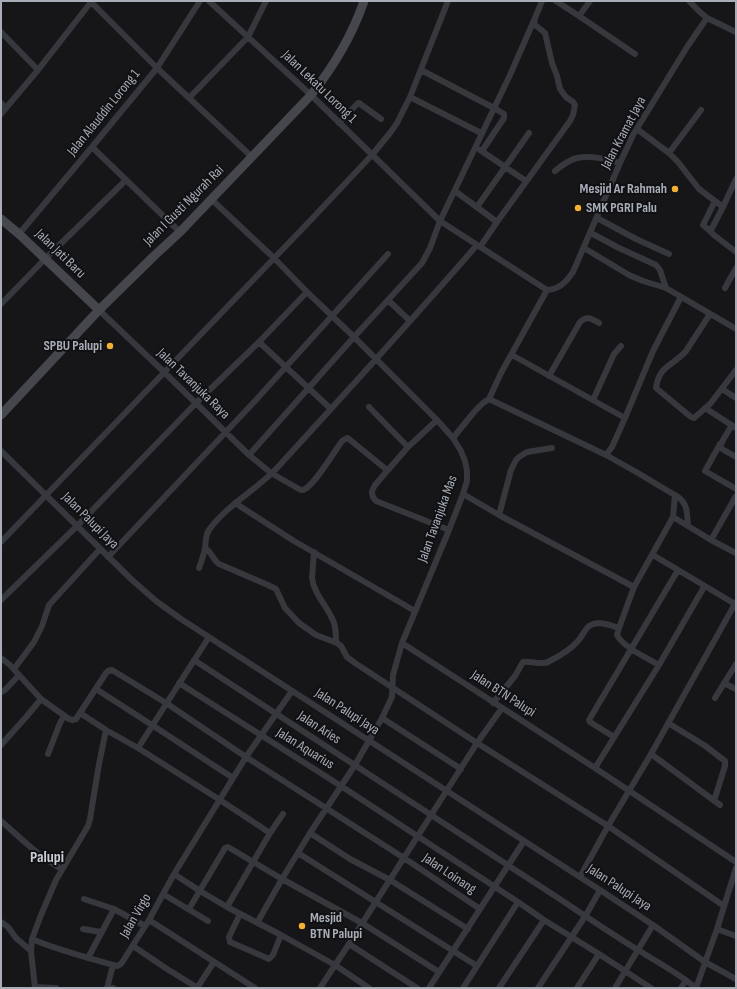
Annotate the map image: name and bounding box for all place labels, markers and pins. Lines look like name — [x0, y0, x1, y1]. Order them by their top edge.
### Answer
place label: Mesjid Ar Rahmah — [580, 181, 667, 197]
marker: Mesjid Ar Rahmah — [670, 184, 680, 194]
place label: SMK PGRI Palu — [586, 200, 657, 216]
marker: SMK PGRI Palu — [573, 203, 583, 213]
place label: SPBU Palupi — [44, 338, 102, 354]
marker: SPBU Palupi — [105, 341, 115, 351]
place label: Mesjid BTN Palupi — [310, 910, 362, 942]
marker: Mesjid BTN Palupi — [297, 921, 307, 931]

